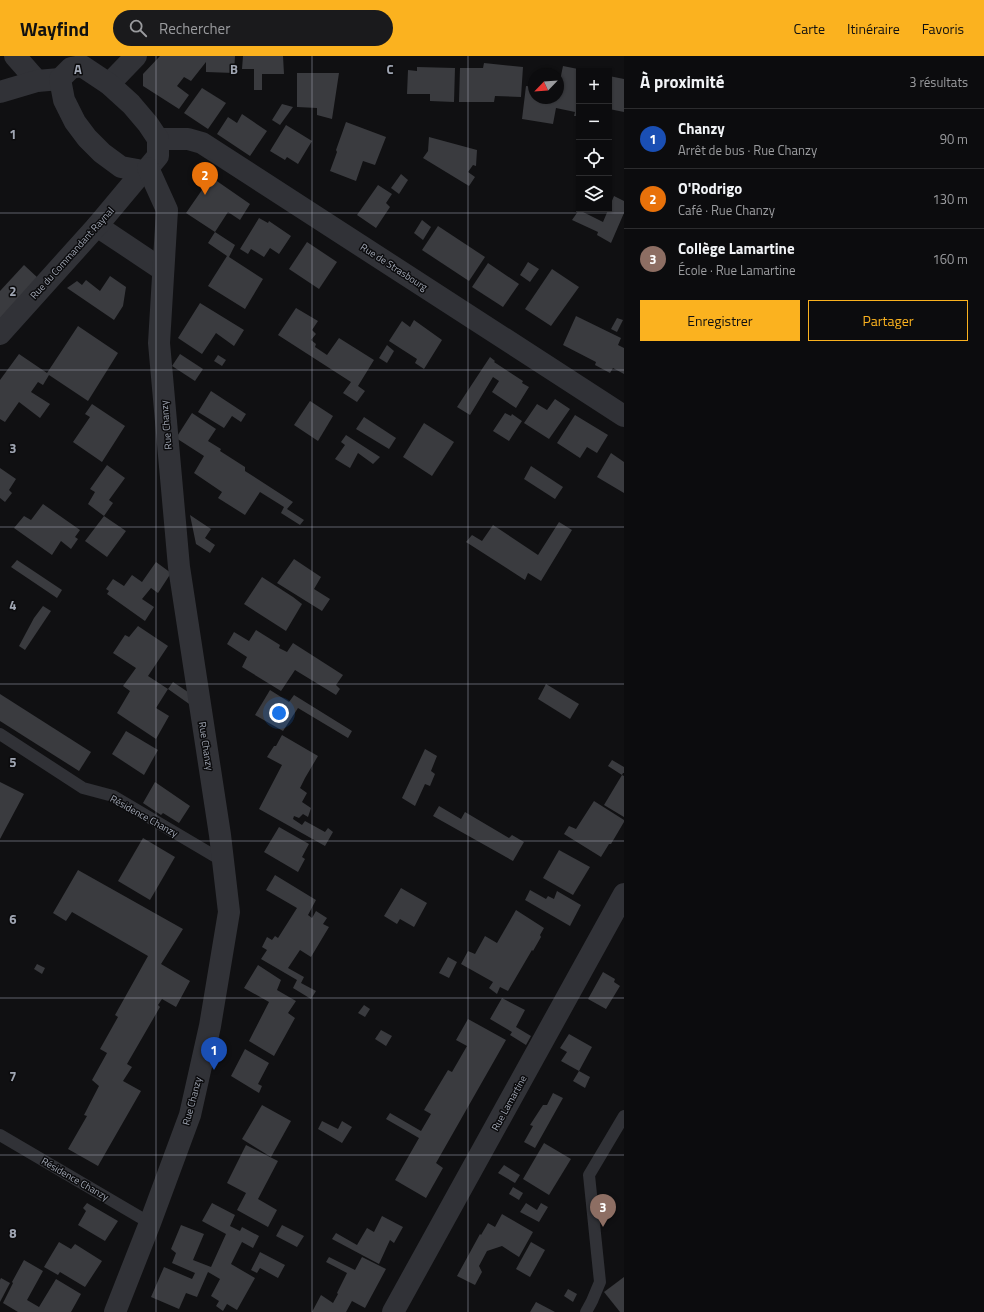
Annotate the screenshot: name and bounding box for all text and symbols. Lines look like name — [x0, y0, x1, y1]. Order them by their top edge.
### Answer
search box — [113, 10, 393, 46]
text: Wayfind — [20, 14, 89, 43]
icon: search — [127, 17, 149, 39]
text: Rechercher — [159, 17, 230, 40]
text: Carte — [794, 18, 825, 39]
text: Itinéraire — [847, 18, 900, 39]
text: Favoris — [922, 18, 964, 39]
text: A — [74, 59, 82, 79]
text: B — [230, 59, 238, 79]
text: C — [386, 59, 394, 79]
north arrow — [528, 68, 564, 104]
map controls — [576, 68, 612, 212]
button: + — [576, 68, 612, 104]
text: À proximité — [640, 69, 724, 95]
text: 3 résultats — [909, 72, 968, 92]
button: − — [576, 104, 612, 140]
text: Chanzy — [678, 117, 725, 140]
text: 1 — [9, 124, 17, 144]
text: 1 — [649, 129, 657, 149]
text: 90 m — [940, 129, 968, 149]
button: locate — [576, 140, 612, 176]
text: Arrêt de bus · Rue Chanzy — [678, 140, 817, 160]
pin: 2 — [192, 162, 218, 195]
button: layers — [576, 176, 612, 212]
text: O'Rodrigo — [678, 177, 742, 200]
text: 2 — [649, 189, 657, 209]
text: 130 m — [932, 189, 968, 209]
text: Café · Rue Chanzy — [678, 200, 775, 220]
street label: Rue du Commandant Raynal — [27, 204, 117, 302]
text: Collège Lamartine — [678, 237, 795, 260]
street label: Rue de Strasbourg — [357, 240, 431, 294]
text: 3 — [649, 249, 657, 269]
text: 160 m — [932, 249, 968, 269]
text: École · Rue Lamartine — [678, 260, 796, 280]
text: 2 — [9, 281, 17, 301]
button: Enregistrer — [640, 300, 800, 341]
button: Partager — [808, 300, 968, 341]
street label: Rue Chanzy — [156, 400, 176, 450]
text: 3 — [9, 438, 17, 458]
text: 4 — [9, 595, 17, 615]
your location — [269, 703, 289, 723]
street label: Rue Chanzy — [195, 720, 217, 772]
text: 5 — [9, 752, 17, 772]
street label: Résidence Chanzy — [107, 791, 181, 841]
text: 6 — [9, 909, 17, 929]
pin: 1 — [201, 1037, 227, 1070]
text: 7 — [9, 1066, 17, 1086]
street label: Rue Lamartine — [488, 1072, 530, 1134]
street label: Rue Chanzy — [178, 1075, 206, 1127]
street label: Résidence Chanzy — [38, 1154, 112, 1205]
pin: 3 — [590, 1194, 616, 1227]
text: 8 — [9, 1223, 17, 1243]

